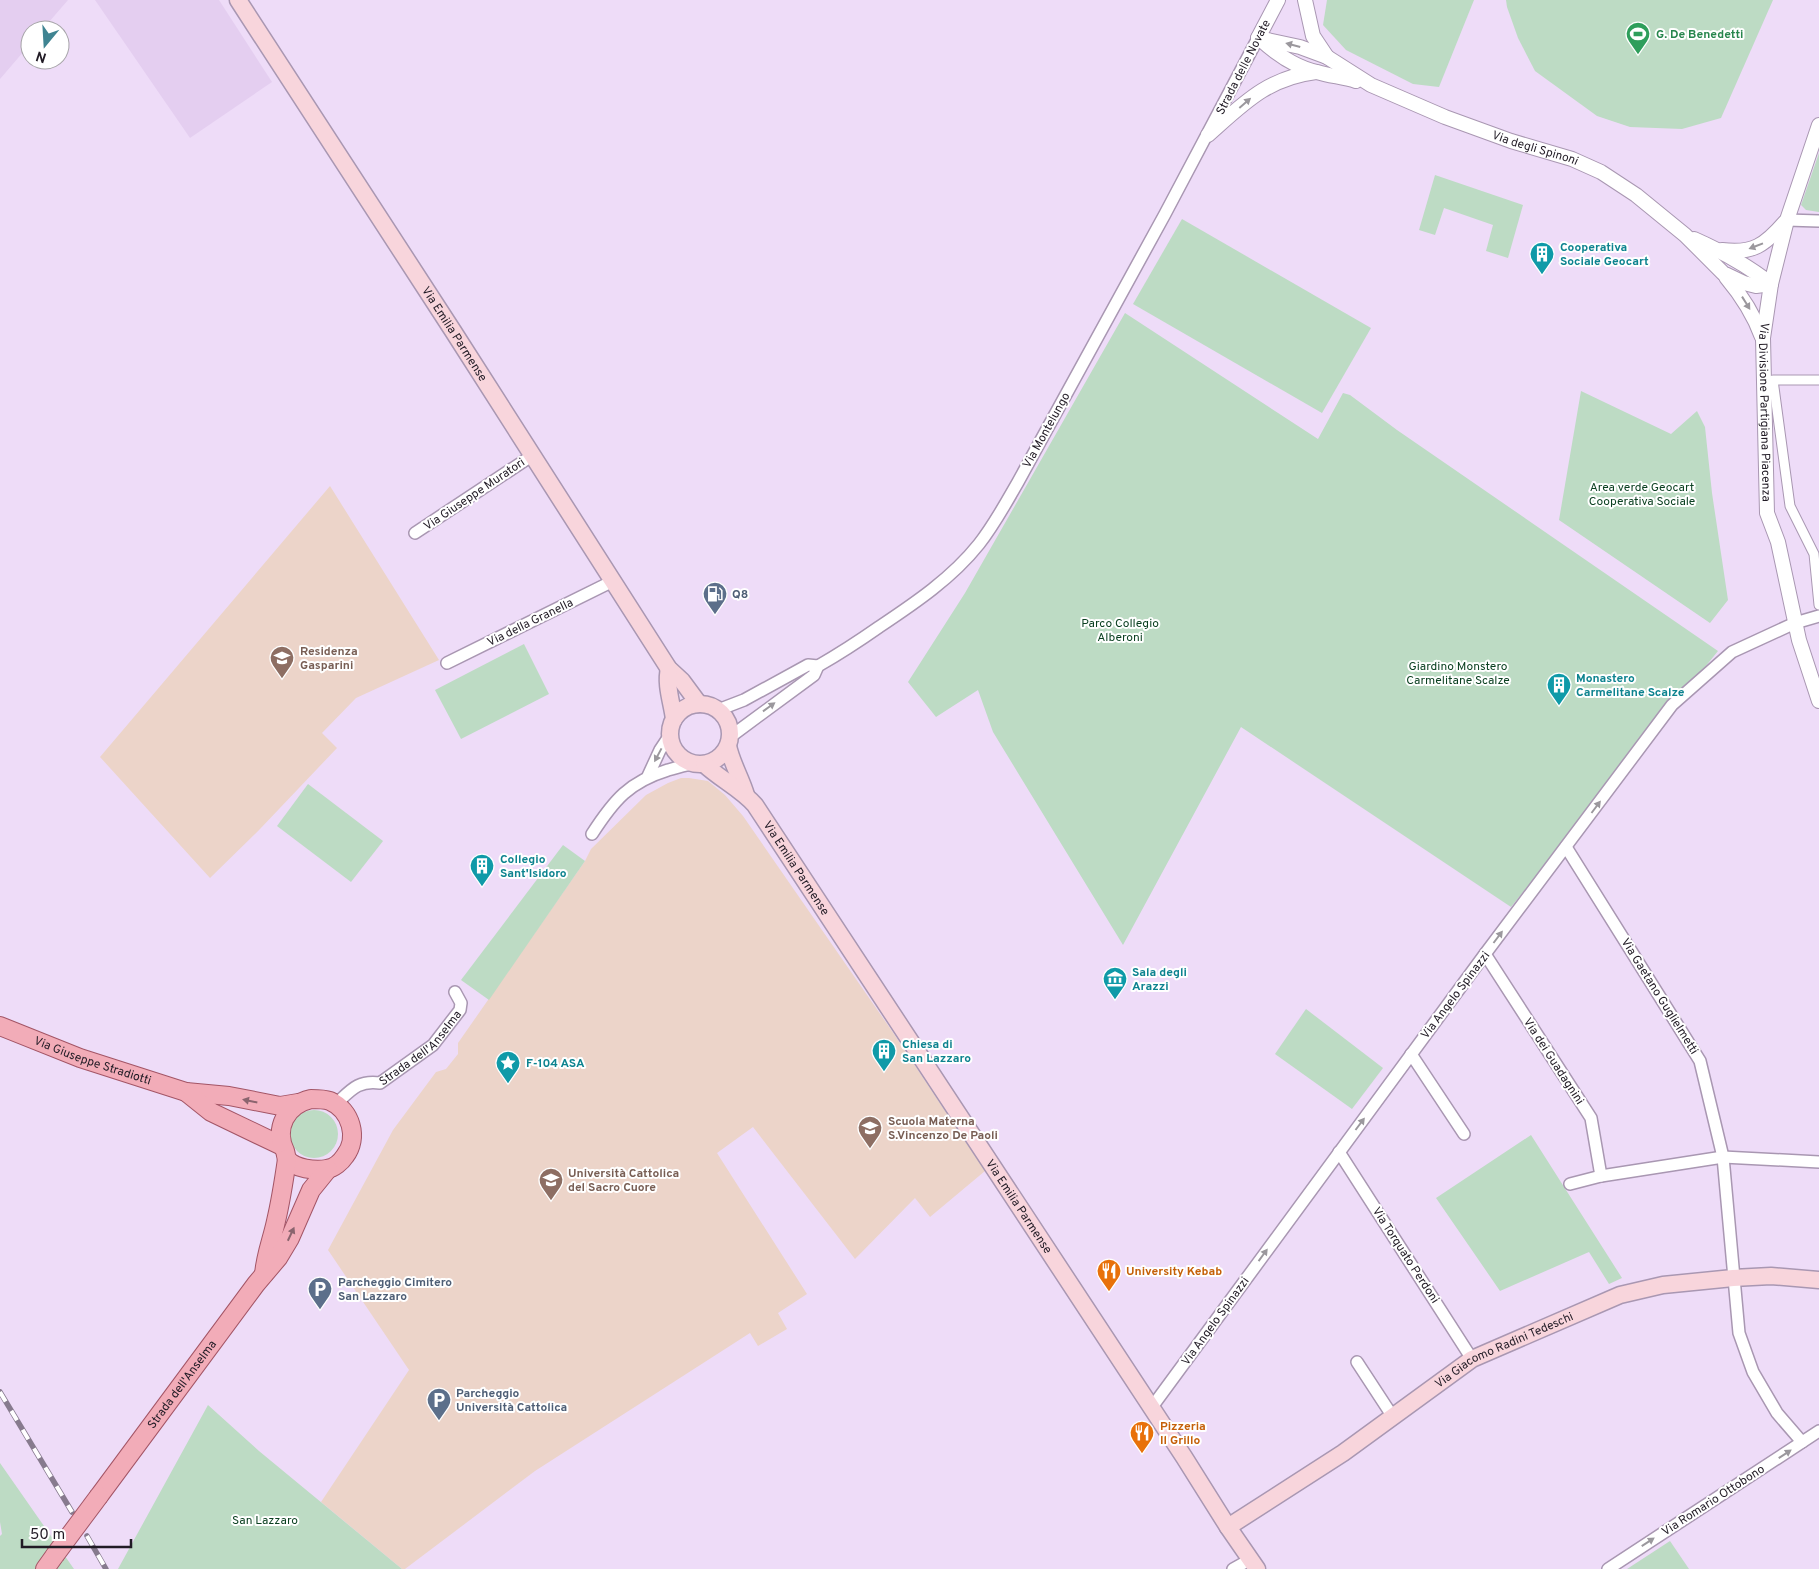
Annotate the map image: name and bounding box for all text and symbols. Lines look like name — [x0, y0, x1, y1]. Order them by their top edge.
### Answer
street label: Strada delle Novate — [1213, 17, 1275, 118]
north arrow — [20, 20, 70, 70]
sports icon: G. De Benedetti — [1625, 21, 1651, 55]
place label: G. De Benedetti — [1656, 27, 1743, 43]
one-way arrow — [1286, 41, 1301, 49]
text: N — [34, 46, 49, 66]
one-way arrow — [1238, 97, 1251, 108]
street label: Via degli Spinoni — [1489, 128, 1581, 170]
place label: Cooperativa Sociale Geocart — [1560, 240, 1649, 270]
building icon: Cooperativa Sociale Geocart — [1529, 241, 1555, 275]
one-way arrow — [1748, 242, 1763, 250]
street label: Via Emilia Parmense — [417, 284, 490, 385]
one-way arrow — [1741, 297, 1750, 310]
street label: Via Divisione Partigiana Piacenza — [1754, 321, 1774, 502]
street label: Via Montelungo — [1019, 390, 1074, 471]
street label: Via Giuseppe Muratori — [421, 455, 528, 535]
park label: Area verde Geocart Cooperativa Sociale — [1589, 480, 1695, 510]
fuel station icon: Q8 — [702, 581, 728, 615]
place label: Q8 — [732, 587, 748, 603]
street label: Via della Granella — [485, 595, 576, 651]
park label: Parco Collegio Alberoni — [1081, 616, 1159, 646]
place label: Residenza Gasparini — [300, 644, 358, 674]
school or university icon: Residenza Gasparini — [269, 645, 295, 679]
park label: Giardino Monstero Carmelitane Scalze — [1406, 659, 1510, 689]
place label: Monastero Carmelitane Scalze — [1576, 671, 1685, 701]
building icon: Monastero Carmelitane Scalze — [1546, 672, 1572, 706]
one-way arrow — [762, 702, 776, 712]
one-way arrow — [654, 748, 662, 762]
one-way arrow — [1591, 800, 1601, 814]
street label: Via Emilia Parmense — [759, 818, 833, 919]
place label: Collegio Sant'Isidoro — [500, 852, 567, 882]
building icon: Collegio Sant'Isidoro — [469, 853, 495, 887]
one-way arrow — [1493, 930, 1503, 944]
street label: Via Gaetano Guglielmetti — [1617, 935, 1702, 1058]
street label: Via Angelo Spinazzi — [1418, 949, 1494, 1043]
place label: Sala degli Arazzi — [1132, 965, 1187, 995]
museum icon: Sala degli Arazzi — [1102, 966, 1128, 1000]
street label: Strada dell'Anselma — [376, 1008, 466, 1090]
street label: Via dei Guadagnini — [1519, 1015, 1587, 1108]
street label: Via Giuseppe Stradiotti — [31, 1033, 153, 1089]
place label: Chiesa di San Lazzaro — [902, 1037, 971, 1067]
building icon: Chiesa di San Lazzaro — [871, 1038, 897, 1072]
place icon: F-104 ASA — [495, 1050, 521, 1084]
place label: F-104 ASA — [526, 1056, 585, 1072]
one-way arrow — [243, 1097, 258, 1105]
place label: Scuola Materna S.Vincenzo De Paoli — [888, 1114, 998, 1144]
school or university icon: Scuola Materna S.Vincenzo De Paoli — [857, 1115, 883, 1149]
one-way arrow — [1354, 1118, 1365, 1131]
street label: Via Emilia Parmense — [981, 1157, 1055, 1257]
place label: Università Cattolica del Sacro Cuore — [568, 1166, 679, 1196]
school or university icon: Università Cattolica del Sacro Cuore — [538, 1167, 564, 1201]
street label: Via Torquato Perdoni — [1368, 1204, 1442, 1307]
one-way arrow — [287, 1226, 296, 1241]
one-way arrow — [1258, 1249, 1269, 1262]
restaurant icon: University Kebab — [1096, 1258, 1122, 1292]
place label: University Kebab — [1126, 1264, 1222, 1280]
street label: Via Angelo Spinazzi — [1178, 1274, 1253, 1369]
place label: Parcheggio Cimitero San Lazzaro — [338, 1275, 452, 1305]
parking icon: Parcheggio Cimitero San Lazzaro — [307, 1276, 333, 1310]
street label: Via Giacomo Radini Tedeschi — [1432, 1309, 1576, 1392]
street label: Strada dell'Anselma — [144, 1337, 221, 1433]
place label: Parcheggio Università Cattolica — [456, 1386, 567, 1416]
parking icon: Parcheggio Università Cattolica — [426, 1387, 452, 1421]
place label: Pizzeria Il Grillo — [1160, 1419, 1206, 1449]
restaurant icon: Pizzeria Il Grillo — [1129, 1420, 1155, 1454]
one-way arrow — [1778, 1449, 1791, 1458]
street label: Via Romario Ottobono — [1659, 1461, 1768, 1540]
park label: San Lazzaro — [232, 1513, 298, 1529]
scale bar — [22, 1516, 131, 1548]
text: 50 m — [30, 1526, 65, 1545]
one-way arrow — [1642, 1538, 1655, 1547]

